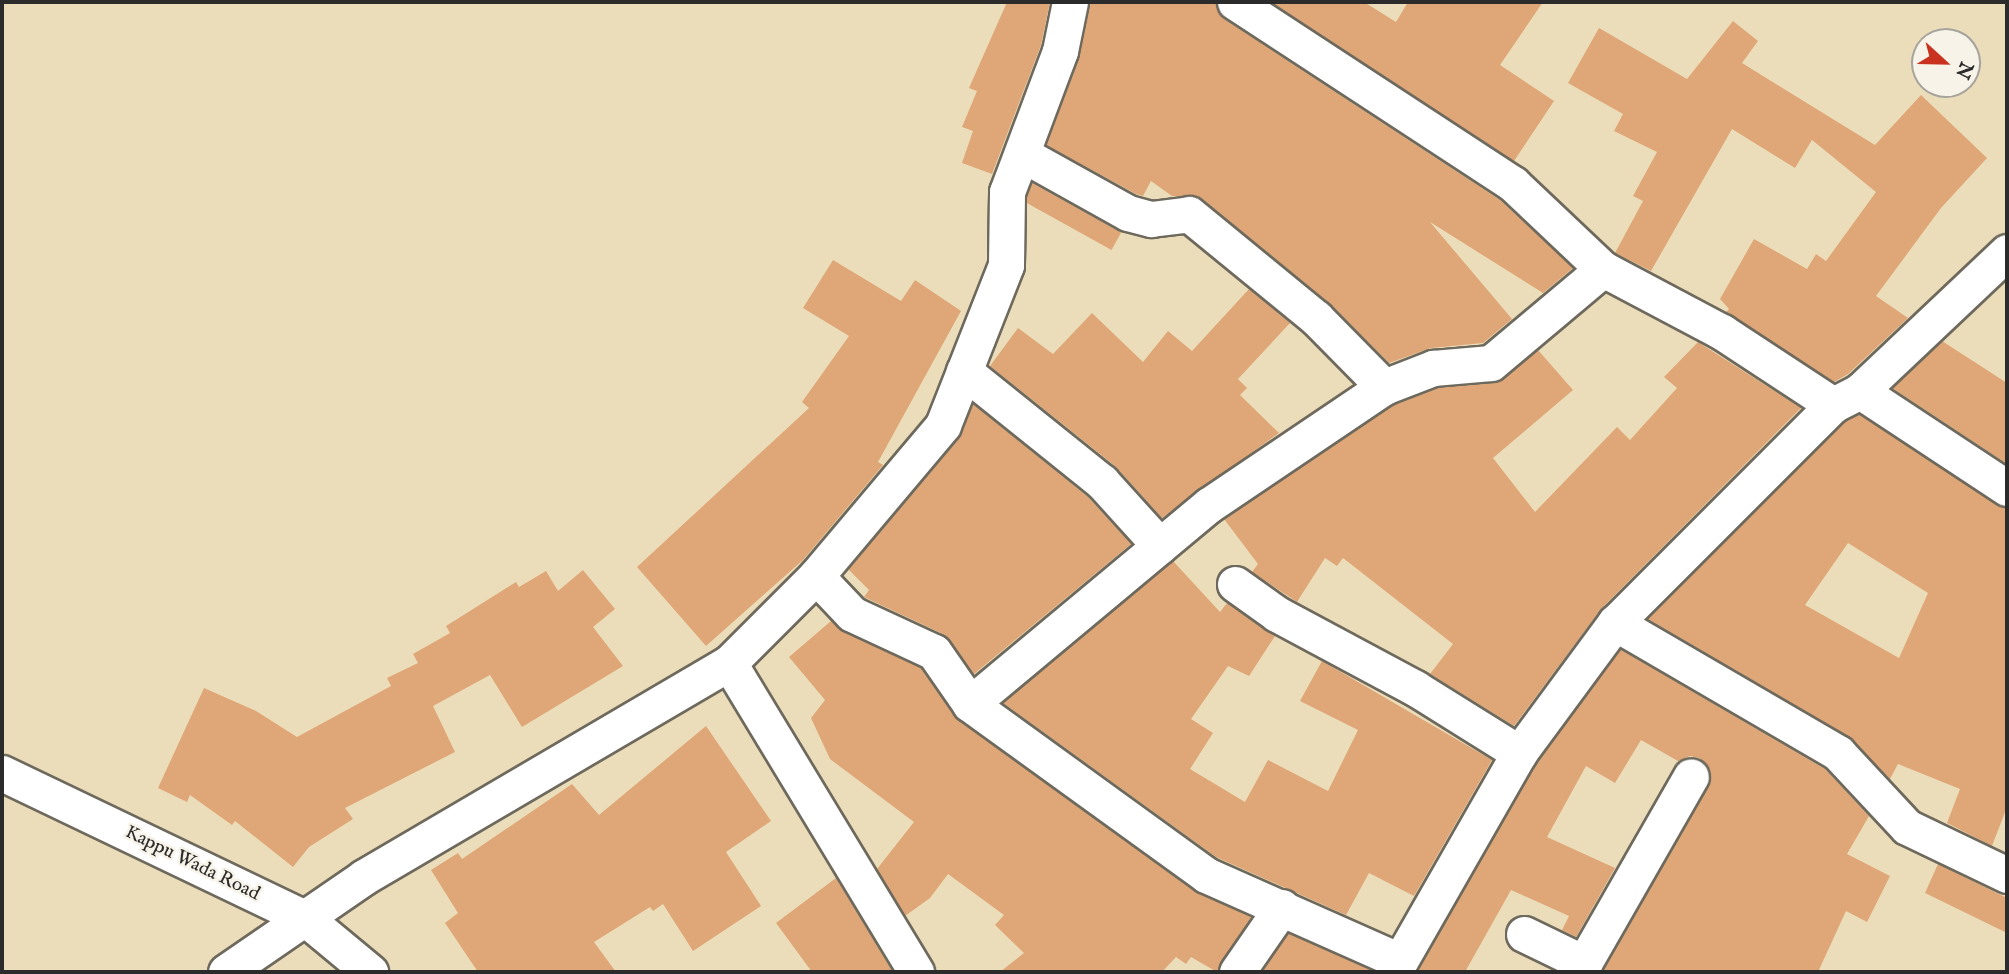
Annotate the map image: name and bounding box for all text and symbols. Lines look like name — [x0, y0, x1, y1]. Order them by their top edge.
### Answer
north arrow — [1911, 28, 1981, 98]
text: N — [1949, 58, 1978, 82]
street label: Kappu Wada Road — [121, 822, 263, 906]

